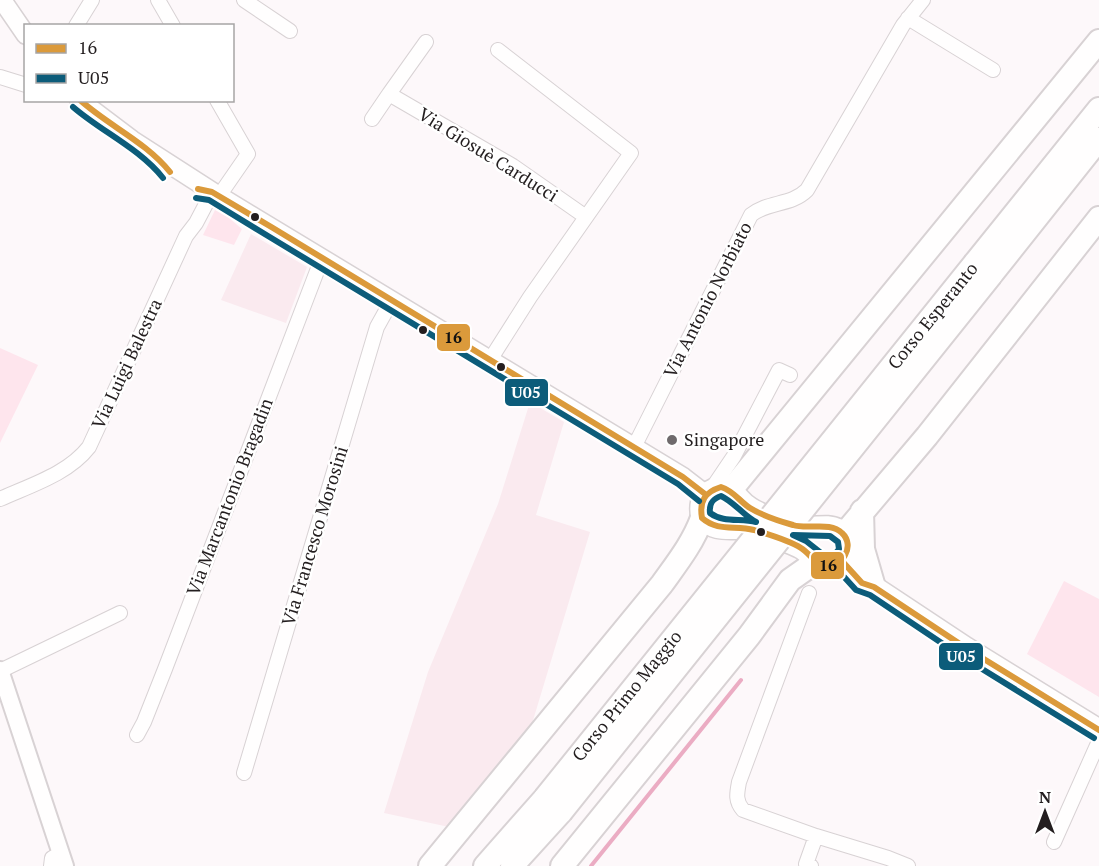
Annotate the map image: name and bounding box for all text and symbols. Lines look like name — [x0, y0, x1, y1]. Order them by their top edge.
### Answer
legend — [24, 24, 234, 102]
text: 16 — [78, 35, 98, 59]
text: U05 — [78, 65, 109, 89]
street label: Via Giosuè Carducci — [414, 102, 563, 207]
unlabelled marker — [249, 211, 261, 223]
street label: Via Antonio Norbiato — [657, 217, 757, 382]
street label: Corso Esperanto — [882, 257, 983, 374]
street label: Via Luigi Balestra — [85, 295, 167, 433]
line badge: 16 — [436, 323, 471, 352]
unlabelled marker — [417, 324, 429, 336]
text: 16 — [444, 326, 462, 348]
unlabelled marker — [495, 361, 507, 373]
line badge: U05 — [504, 378, 549, 407]
text: U05 — [511, 381, 541, 403]
street label: Via Marcantonio Bragadin — [180, 394, 278, 599]
place label: Singapore — [684, 427, 764, 451]
marker: Singapore — [665, 433, 679, 447]
street label: Via Francesco Morosini — [275, 443, 353, 629]
unlabelled marker — [755, 526, 767, 538]
line badge: 16 — [810, 551, 845, 580]
text: 16 — [819, 554, 837, 576]
street label: Corso Primo Maggio — [566, 625, 687, 766]
line badge: U05 — [938, 642, 984, 671]
text: U05 — [946, 645, 976, 667]
north arrow — [1015, 782, 1075, 842]
text: N — [1039, 786, 1051, 808]

